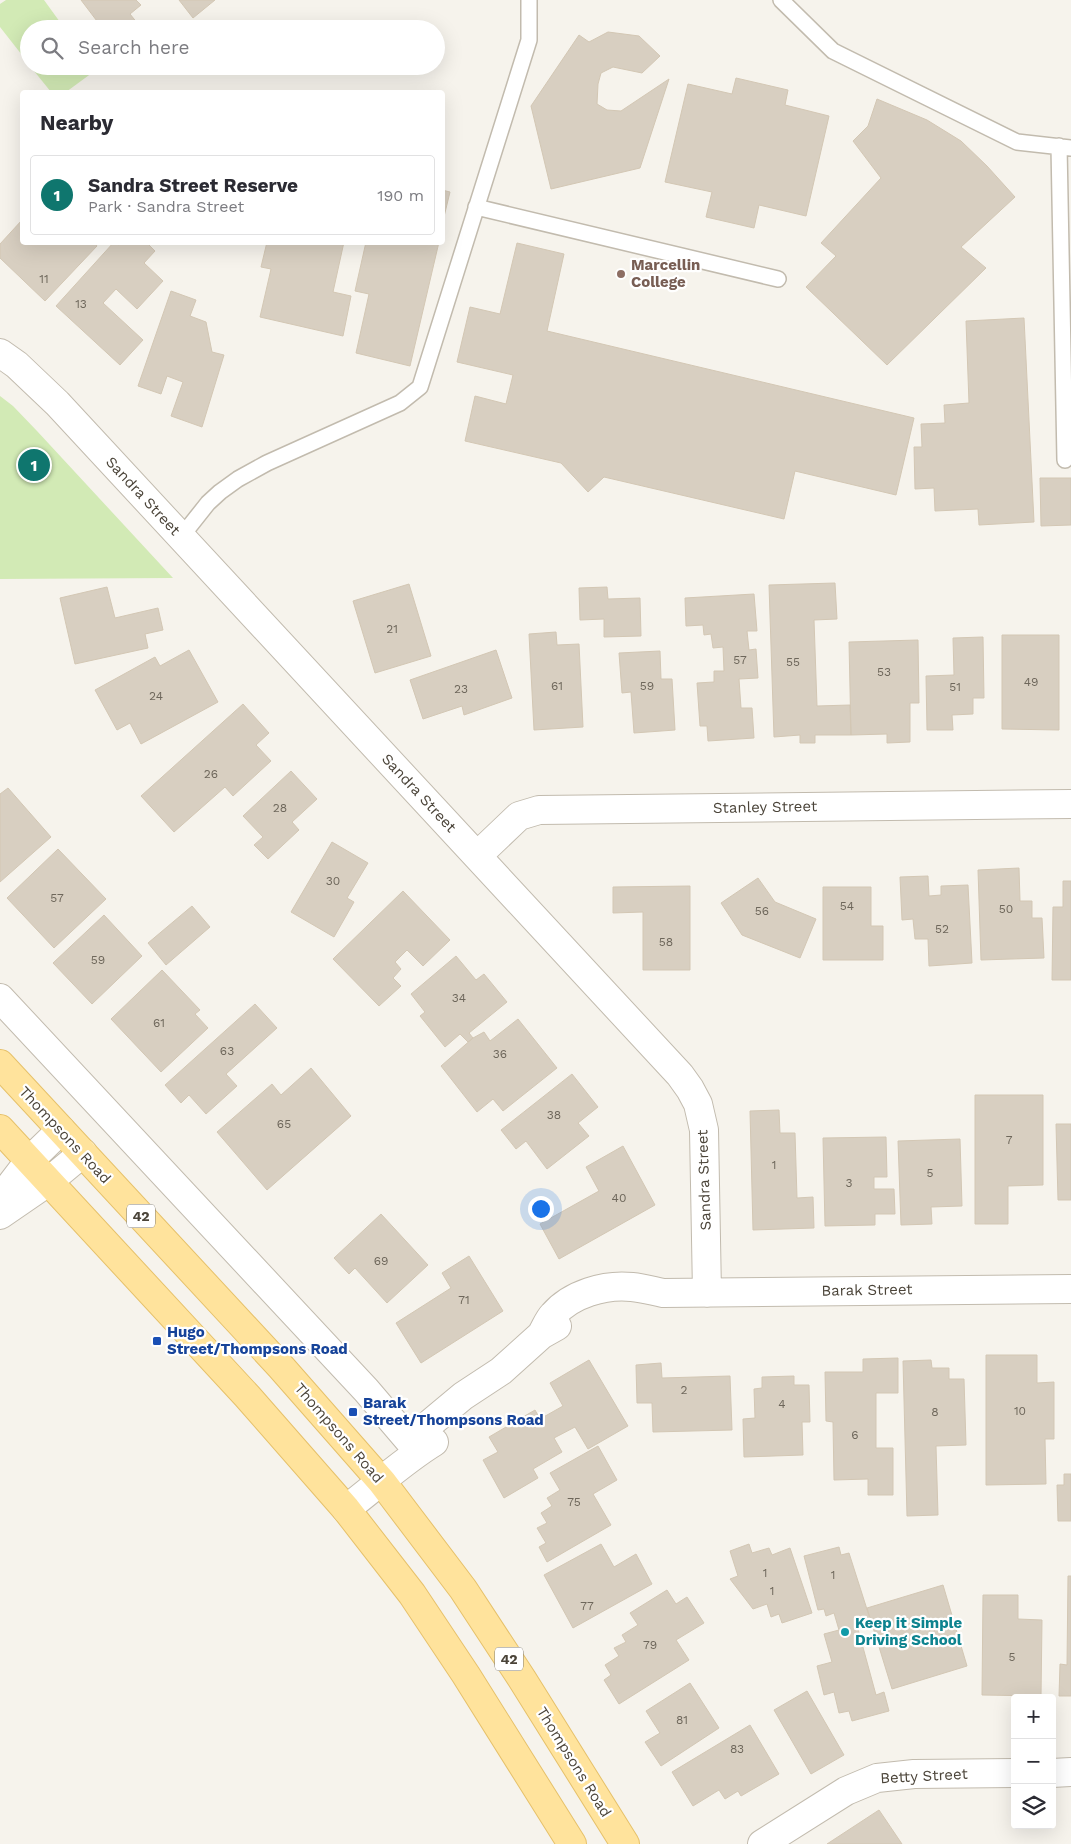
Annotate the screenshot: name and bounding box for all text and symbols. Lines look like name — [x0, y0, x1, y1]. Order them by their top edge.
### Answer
search box — [20, 20, 445, 75]
icon: search — [38, 34, 66, 62]
text: Search here — [78, 36, 189, 59]
text: Nearby — [40, 110, 113, 135]
text: Sandra Street Reserve — [88, 174, 298, 197]
text: 1 — [54, 186, 60, 205]
text: 190 m — [377, 186, 424, 205]
text: Park · Sandra Street — [88, 197, 244, 216]
place label: Marcellin College — [631, 256, 700, 291]
marker: Marcellin College — [615, 268, 627, 280]
house number: 11 — [39, 272, 49, 286]
house number: 13 — [75, 297, 87, 311]
pin: 1 — [18, 446, 50, 484]
street label: Sandra Street — [102, 453, 184, 540]
house number: 21 — [386, 622, 398, 636]
house number: 57 — [733, 653, 747, 667]
house number: 55 — [786, 655, 800, 669]
house number: 53 — [877, 665, 891, 679]
house number: 49 — [1024, 675, 1038, 689]
house number: 61 — [551, 679, 563, 693]
house number: 59 — [640, 679, 654, 693]
house number: 51 — [949, 680, 961, 694]
house number: 23 — [454, 682, 468, 696]
house number: 24 — [149, 689, 163, 703]
street label: Sandra Street — [378, 750, 460, 837]
house number: 26 — [204, 767, 218, 781]
street label: Stanley Street — [713, 797, 818, 817]
house number: 28 — [273, 801, 287, 815]
house number: 30 — [326, 874, 340, 888]
house number: 57 — [50, 891, 64, 905]
house number: 54 — [840, 899, 854, 913]
house number: 50 — [999, 902, 1013, 916]
house number: 56 — [755, 904, 769, 918]
house number: 52 — [935, 922, 949, 936]
house number: 58 — [659, 935, 673, 949]
house number: 59 — [91, 953, 105, 967]
house number: 34 — [452, 991, 466, 1005]
house number: 61 — [153, 1016, 165, 1030]
house number: 63 — [220, 1044, 234, 1058]
house number: 36 — [493, 1047, 507, 1061]
street label: Thompsons Road — [15, 1083, 115, 1187]
house number: 38 — [547, 1108, 561, 1122]
house number: 65 — [277, 1117, 291, 1131]
street label: Sandra Street — [693, 1129, 715, 1231]
house number: 7 — [1006, 1133, 1013, 1147]
house number: 1 — [772, 1158, 776, 1172]
house number: 5 — [927, 1166, 934, 1180]
house number: 3 — [846, 1176, 853, 1190]
house number: 40 — [612, 1191, 626, 1205]
your location — [528, 1196, 554, 1222]
road number: 42 — [127, 1204, 155, 1228]
house number: 69 — [374, 1254, 388, 1268]
street label: Barak Street — [821, 1280, 913, 1300]
house number: 71 — [458, 1293, 470, 1307]
place label: Hugo Street/Thompsons Road — [167, 1323, 348, 1358]
marker: Hugo Street/Thompsons Road — [151, 1335, 163, 1347]
street label: Thompsons Road — [291, 1379, 387, 1487]
house number: 2 — [681, 1383, 688, 1397]
place label: Barak Street/Thompsons Road — [363, 1394, 544, 1429]
house number: 4 — [778, 1397, 786, 1411]
house number: 10 — [1014, 1404, 1026, 1418]
house number: 8 — [931, 1405, 939, 1419]
marker: Barak Street/Thompsons Road — [347, 1406, 359, 1418]
house number: 6 — [851, 1428, 859, 1442]
house number: 75 — [567, 1495, 581, 1509]
house number: 1 — [763, 1566, 767, 1580]
house number: 1 — [831, 1568, 835, 1582]
house number: 1 — [770, 1584, 774, 1598]
house number: 77 — [580, 1599, 594, 1613]
place label: Keep it Simple Driving School — [855, 1614, 962, 1649]
marker: Keep it Simple Driving School — [839, 1626, 851, 1638]
house number: 79 — [643, 1638, 657, 1652]
road number: 42 — [495, 1648, 523, 1670]
house number: 5 — [1009, 1650, 1016, 1664]
map controls — [1011, 1694, 1056, 1829]
button: + — [1011, 1694, 1056, 1739]
street label: Thompsons Road — [533, 1704, 615, 1820]
house number: 81 — [676, 1713, 688, 1727]
button: − — [1011, 1739, 1056, 1784]
house number: 83 — [730, 1742, 744, 1756]
street label: Betty Street — [880, 1765, 969, 1787]
button: layers — [1011, 1784, 1056, 1829]

